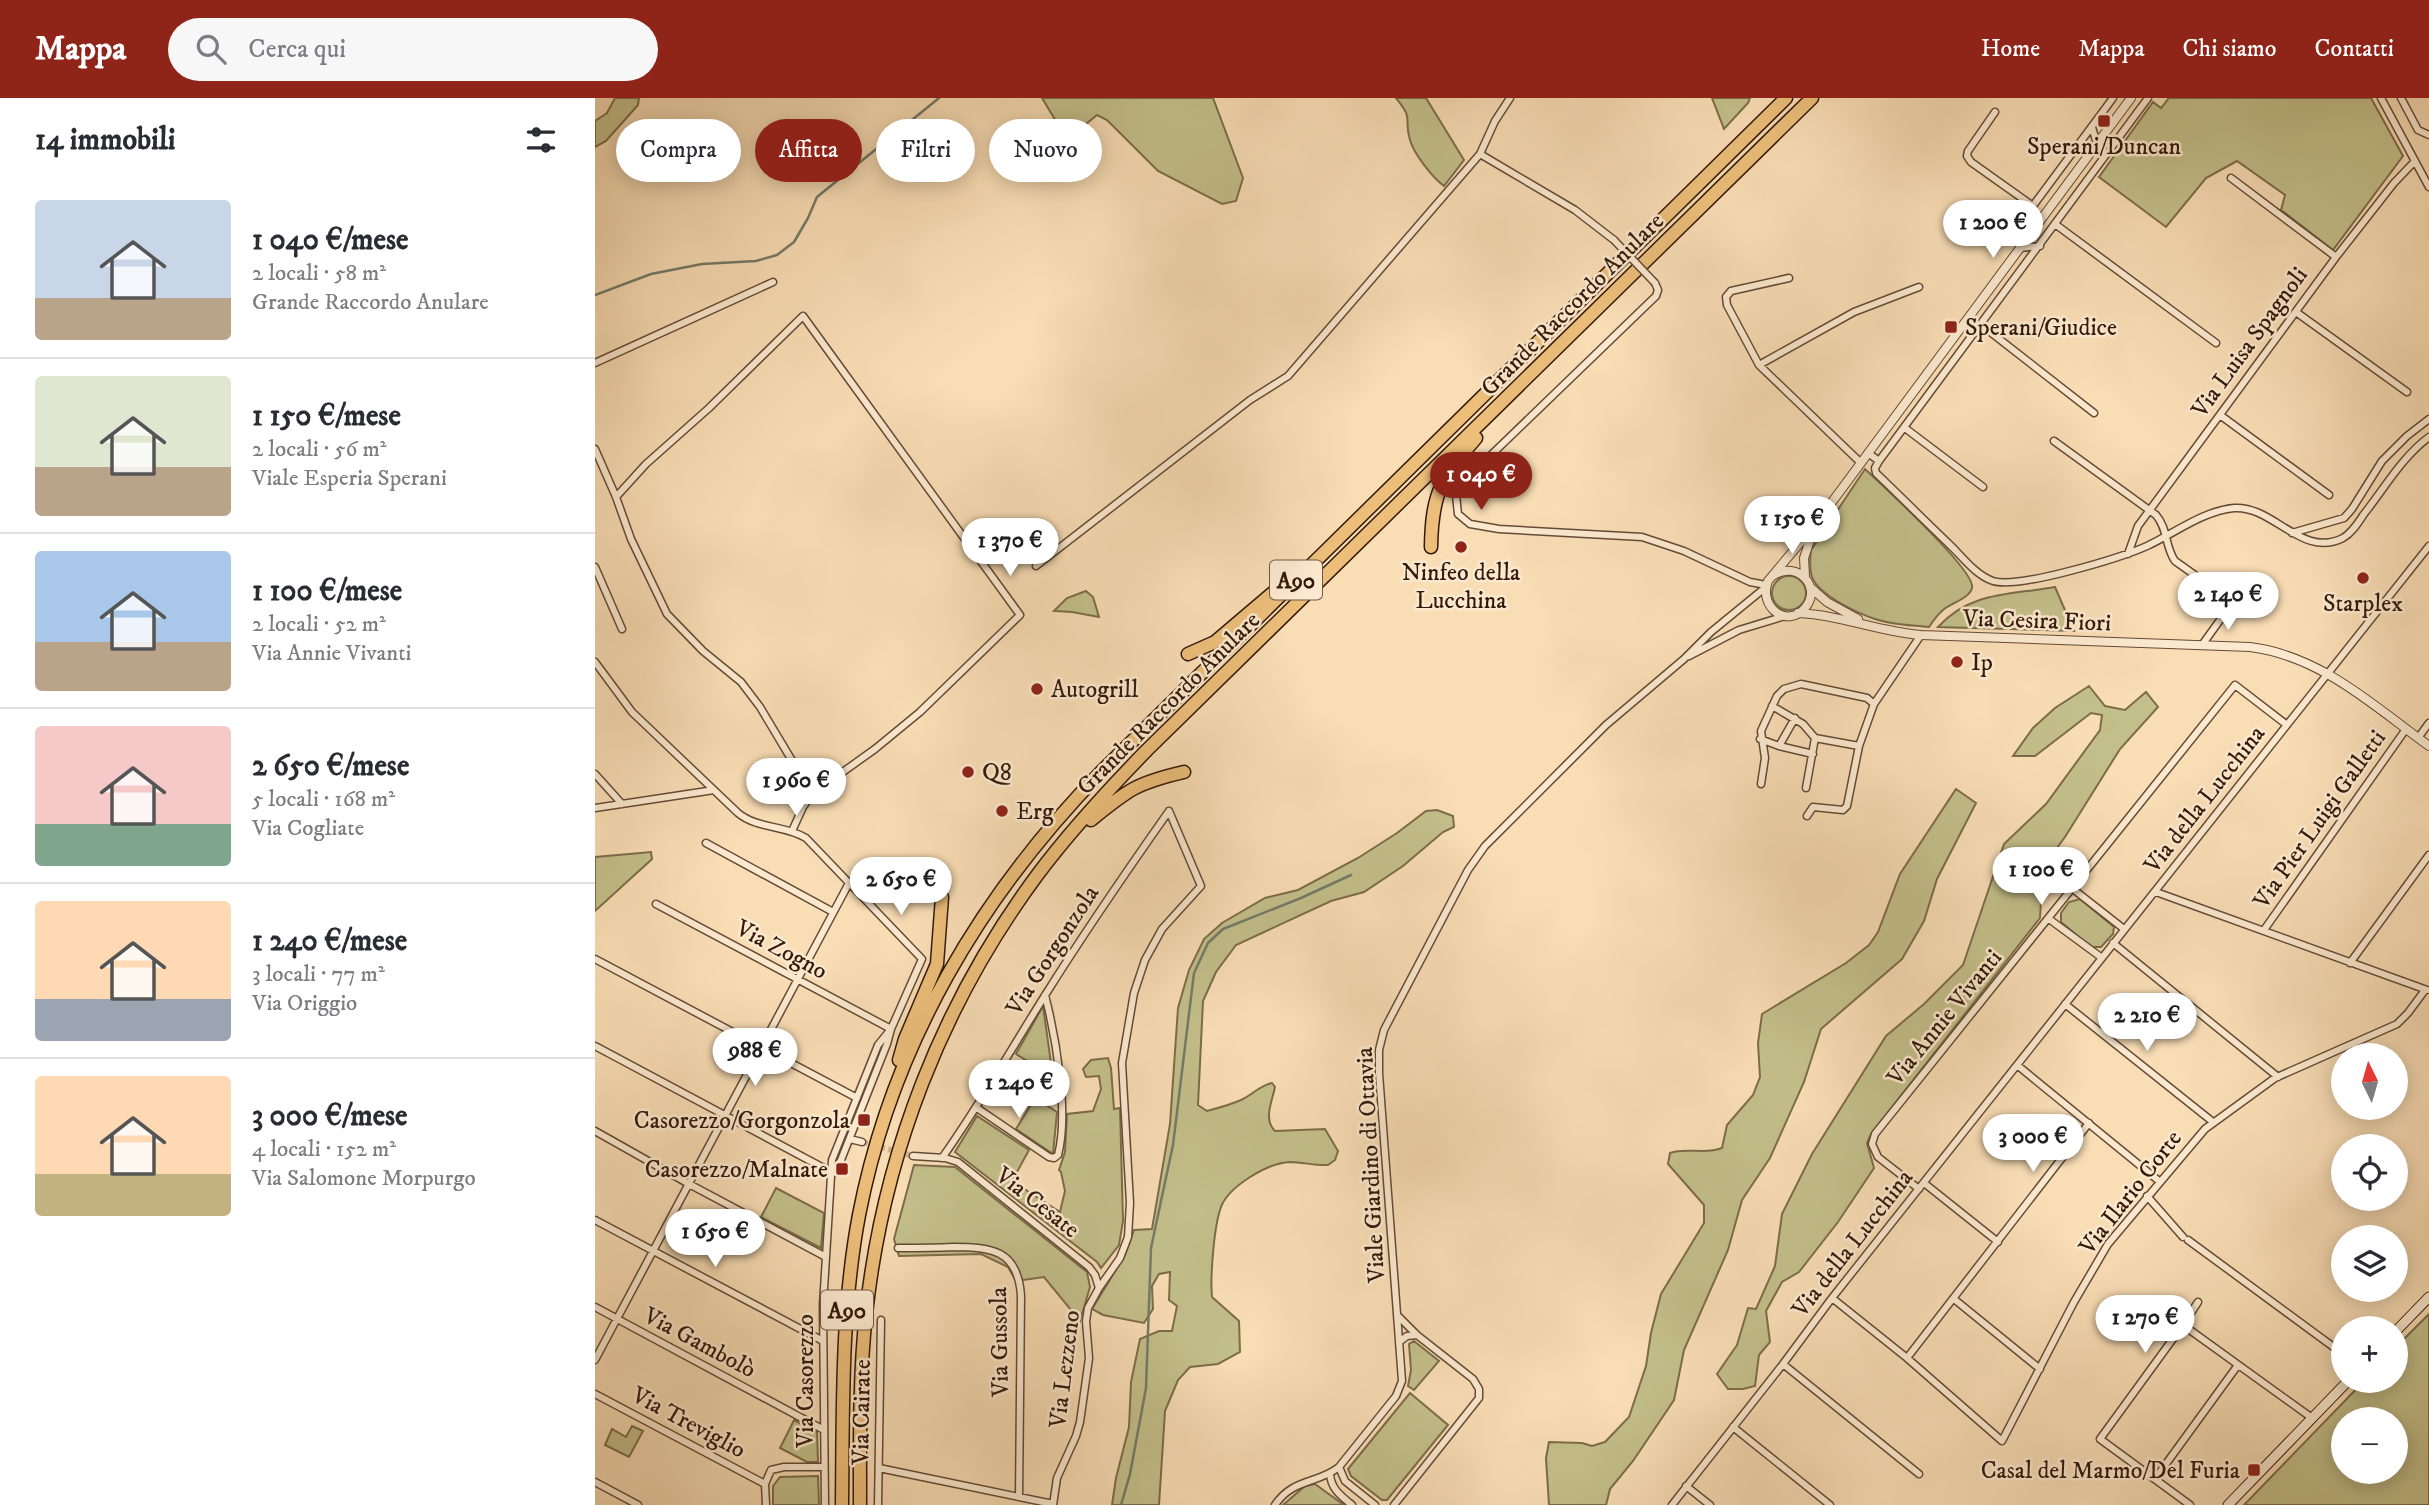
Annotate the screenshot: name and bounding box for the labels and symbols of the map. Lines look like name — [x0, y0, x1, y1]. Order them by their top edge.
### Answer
marker: Sperani/Duncan — [2096, 113, 2112, 129]
place label: Sperani/Duncan — [2027, 132, 2181, 162]
pin: 1 200 € — [1928, 200, 2058, 260]
street label: Grande Raccordo Anulare — [1475, 207, 1671, 403]
street label: Via Luisa Spagnoli — [2185, 261, 2315, 425]
place label: Sperani/Giudice — [1965, 313, 2117, 343]
marker: Sperani/Giudice — [1943, 319, 1959, 335]
pin: 1 040 € — [1416, 452, 1546, 512]
pin: 1 150 € — [1727, 496, 1857, 556]
pin: 1 370 € — [945, 518, 1075, 578]
marker: Ninfeo della Lucchina — [1453, 539, 1469, 555]
place label: Ninfeo della Lucchina — [1402, 558, 1521, 616]
road number: A90 — [1270, 560, 1322, 600]
marker: Starplex — [2355, 570, 2371, 586]
pin: 2 140 € — [2163, 573, 2293, 632]
place label: Starplex — [2323, 589, 2403, 619]
street label: Via Cesira Fiori — [1961, 603, 2112, 639]
street label: Grande Raccordo Anulare — [1071, 606, 1267, 802]
place label: Ip — [1971, 648, 1993, 678]
marker: Ip — [1949, 654, 1965, 670]
place label: Autogrill — [1051, 675, 1139, 705]
marker: Autogrill — [1029, 681, 1045, 697]
street label: Via della Lucchina — [2137, 719, 2272, 880]
street label: Via Pier Luigi Galletti — [2246, 724, 2393, 916]
pin: 1 960 € — [731, 758, 861, 818]
place label: Q8 — [982, 758, 1012, 788]
marker: Q8 — [960, 764, 976, 780]
place label: Erg — [1016, 797, 1054, 827]
marker: Erg — [994, 803, 1010, 819]
pin: 1 100 € — [1976, 848, 2106, 907]
pin: 2 650 € — [836, 858, 966, 917]
street label: Via Gorgonzola — [999, 879, 1106, 1022]
street label: Via Zogno — [730, 913, 832, 986]
street label: Via Annie Vivanti — [1880, 944, 2009, 1093]
pin: 2 210 € — [2082, 993, 2212, 1053]
pin: 988 € — [706, 1028, 804, 1088]
north arrow — [2331, 1043, 2408, 1120]
street label: Viale Giardino di Ottavia — [1350, 1046, 1392, 1284]
pin: 1 240 € — [954, 1060, 1084, 1120]
place label: Casorezzo/Gorgonzola — [634, 1106, 851, 1136]
marker: Casorezzo/Gorgonzola — [856, 1112, 872, 1128]
pin: 3 000 € — [1968, 1114, 2098, 1174]
street label: Via Ilario Corte — [2072, 1124, 2189, 1262]
place label: Casorezzo/Malnate — [645, 1155, 828, 1185]
street label: Via Cesate — [989, 1160, 1085, 1245]
marker: Casorezzo/Malnate — [834, 1161, 850, 1177]
street label: Via della Lucchina — [1785, 1163, 1920, 1324]
pin: 1 650 € — [650, 1210, 780, 1269]
street label: Via Gussola — [984, 1286, 1016, 1398]
road number: A90 — [821, 1290, 873, 1330]
pin: 1 270 € — [2080, 1296, 2210, 1355]
street label: Via Gambolò — [637, 1300, 761, 1385]
street label: Via Lezzeno — [1043, 1308, 1087, 1431]
street label: Via Casorezzo — [791, 1314, 821, 1449]
street label: Via Cairate — [846, 1359, 878, 1466]
street label: Via Treviglio — [626, 1380, 751, 1465]
place label: Casal del Marmo/Del Furia — [1981, 1456, 2241, 1486]
marker: Casal del Marmo/Del Furia — [2246, 1462, 2262, 1478]

